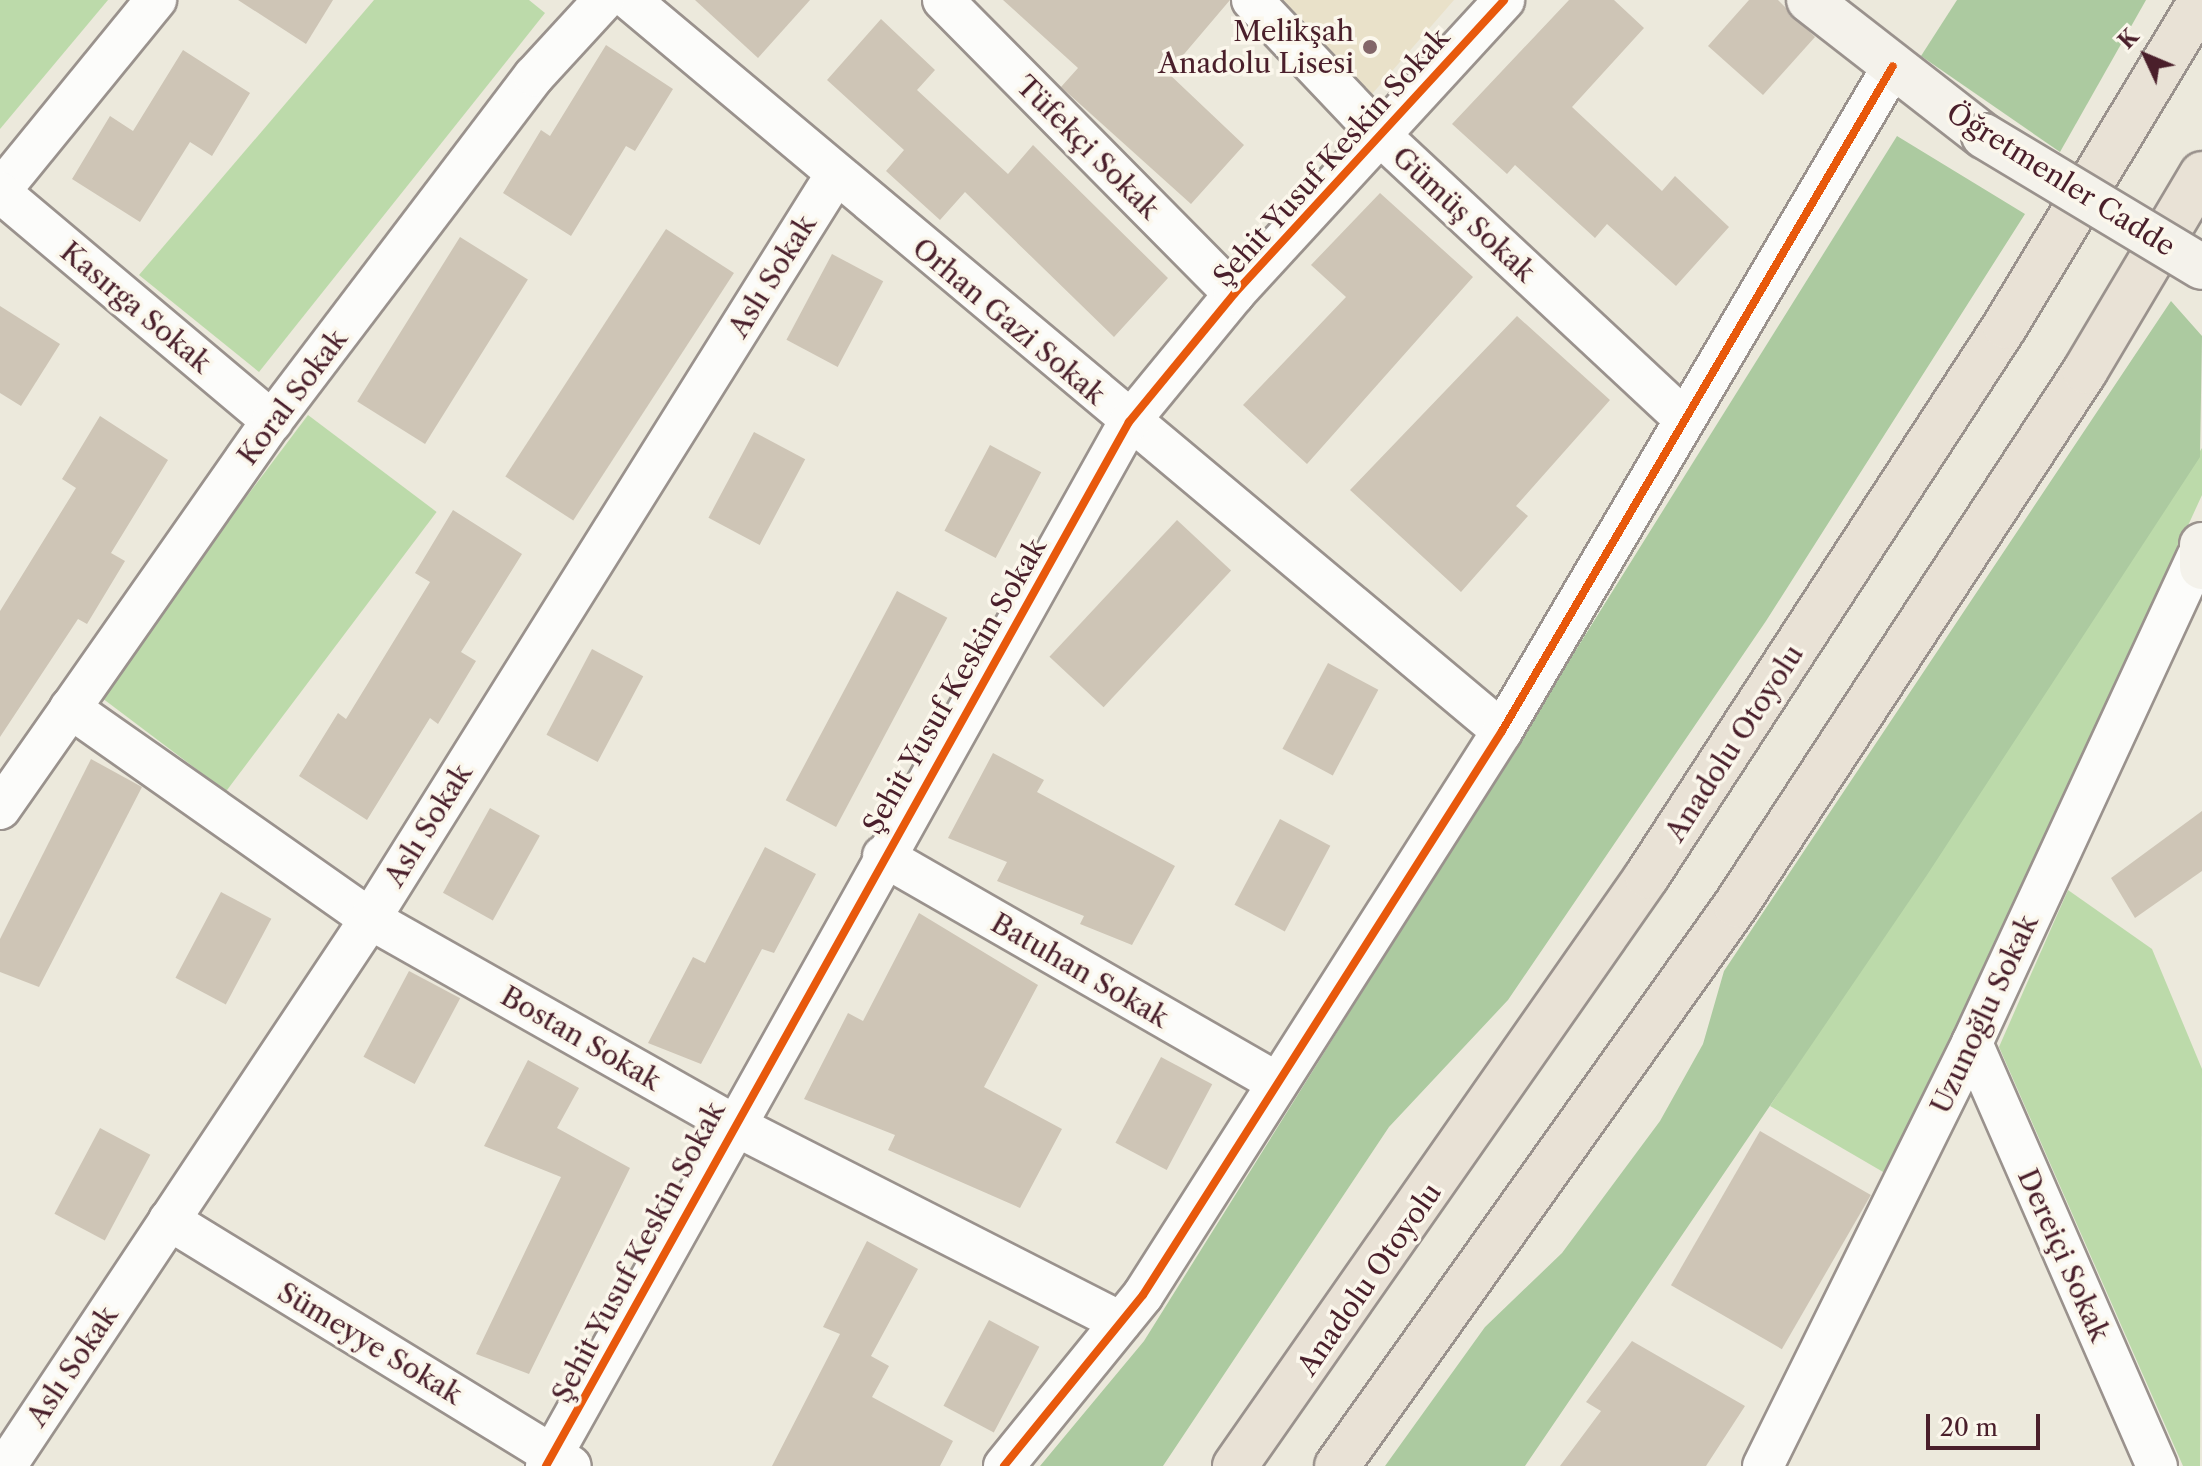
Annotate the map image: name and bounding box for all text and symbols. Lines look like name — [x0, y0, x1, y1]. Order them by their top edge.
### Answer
place label: Melikşah Anadolu Lisesi — [1158, 14, 1354, 80]
north arrow — [2106, 16, 2186, 96]
street label: Şehit Yusuf Keskin Sokak — [1206, 21, 1456, 293]
text: K — [2113, 23, 2144, 55]
marker: Melikşah Anadolu Lisesi — [1361, 38, 1379, 56]
street label: Tüfekçi Sokak — [1009, 68, 1167, 226]
street label: Öğretmenler Cadde — [1940, 95, 2182, 263]
street label: Gümüş Sokak — [1386, 140, 1542, 288]
street label: Aslı Sokak — [721, 209, 823, 343]
street label: Orhan Gazi Sokak — [906, 231, 1112, 411]
street label: Kasırga Sokak — [54, 234, 218, 380]
street label: Koral Sokak — [230, 323, 354, 471]
street label: Şehit Yusuf Keskin Sokak — [855, 532, 1053, 840]
street label: Anadolu Otoyolu — [1658, 638, 1810, 848]
street label: Aslı Sokak — [377, 758, 479, 892]
street label: Batuhan Sokak — [985, 906, 1175, 1034]
street label: Uzunoğlu Sokak — [1923, 909, 2045, 1119]
street label: Bostan Sokak — [495, 979, 667, 1097]
street label: Şehit Yusuf Keskin Sokak — [544, 1095, 732, 1409]
street label: Dereiçi Sokak — [2011, 1163, 2117, 1347]
street label: Anadolu Otoyolu — [1290, 1176, 1448, 1382]
street label: Sümeyye Sokak — [272, 1275, 468, 1411]
street label: Aslı Sokak — [20, 1300, 124, 1432]
scale bar — [1930, 1398, 2044, 1448]
text: 20 m — [1940, 1413, 1998, 1442]

